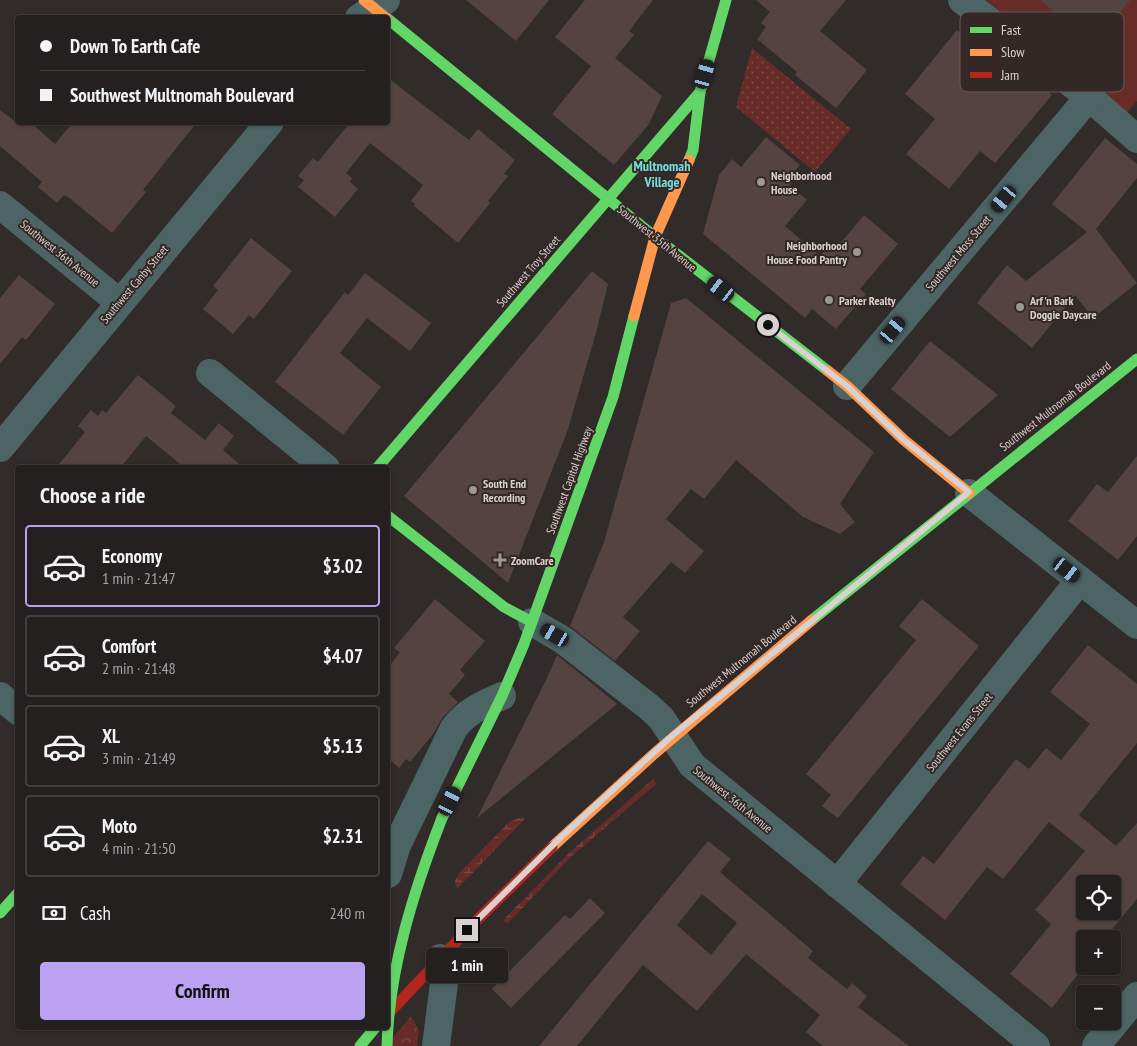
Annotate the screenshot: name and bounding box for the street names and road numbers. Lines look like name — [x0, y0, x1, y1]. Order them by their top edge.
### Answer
street label: Southwest 35th Avenue — [614, 201, 700, 275]
street label: Southwest Moss Street — [922, 212, 994, 294]
street label: Southwest 36th Avenue — [17, 216, 103, 290]
street label: Southwest Troy Street — [493, 232, 564, 310]
street label: Southwest Canby Street — [97, 241, 172, 326]
street label: Southwest Multnomah Boulevard — [996, 358, 1114, 454]
street label: Southwest Capitol Highway — [543, 424, 596, 536]
street label: Southwest Multnomah Boulevard — [683, 612, 799, 710]
street label: Southwest Evans Street — [923, 689, 996, 775]
street label: Southwest 36th Avenue — [690, 762, 776, 836]

